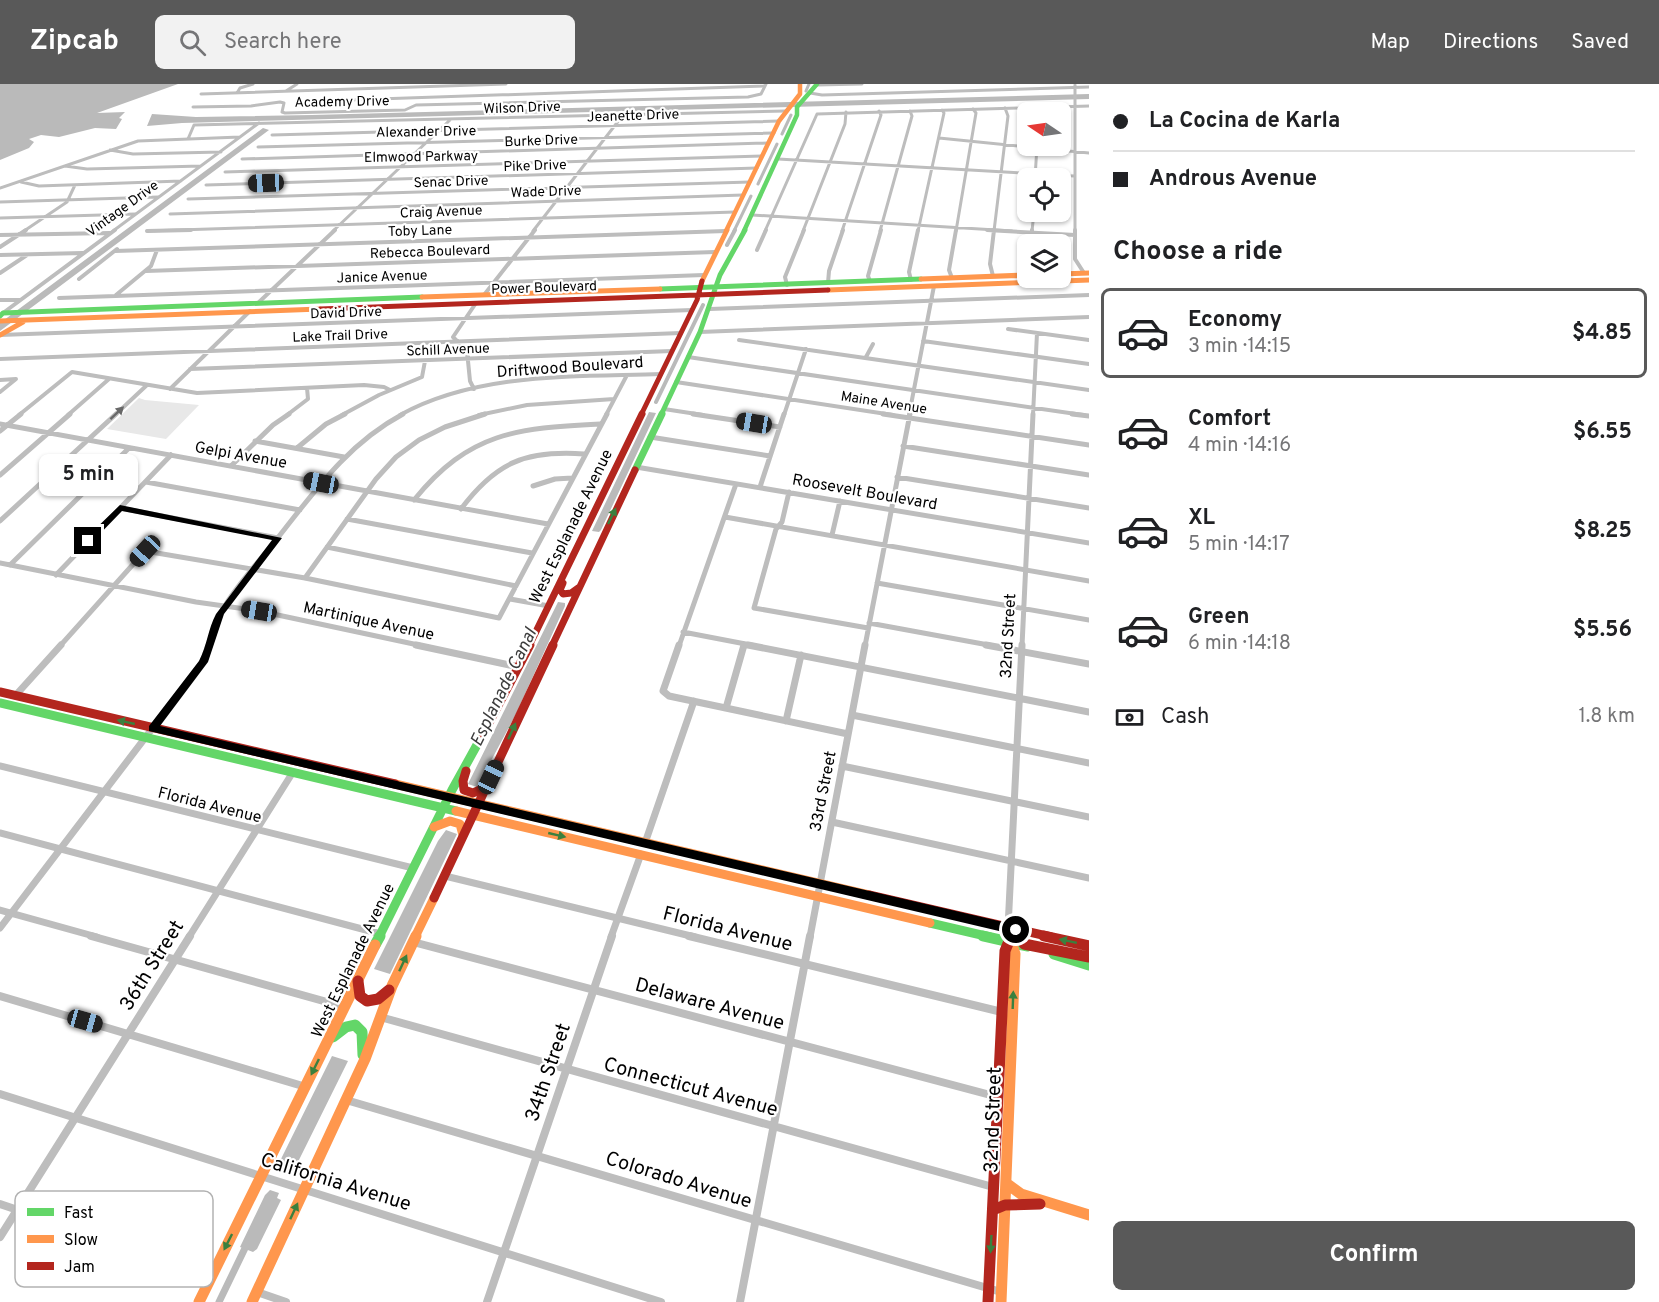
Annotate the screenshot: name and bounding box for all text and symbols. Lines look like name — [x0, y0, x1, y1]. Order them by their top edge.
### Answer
search box — [155, 15, 575, 69]
text: Zipcab — [30, 24, 119, 60]
icon: search — [176, 26, 209, 59]
text: Search here — [224, 29, 341, 56]
text: Map — [1370, 29, 1410, 56]
text: Directions — [1443, 29, 1538, 56]
text: Saved — [1571, 29, 1629, 56]
street label: Academy Drive — [294, 93, 390, 112]
street label: Wilson Drive — [483, 99, 561, 118]
north arrow — [1017, 102, 1071, 156]
map controls — [1017, 102, 1071, 288]
street label: Jeanette Drive — [587, 106, 680, 127]
text: La Cocina de Karla — [1149, 108, 1340, 135]
street label: Alexander Drive — [376, 123, 476, 142]
street label: Burke Drive — [504, 132, 578, 151]
street label: Elmwood Parkway — [364, 148, 478, 167]
street label: Pike Drive — [503, 157, 567, 176]
text: Androus Avenue — [1149, 166, 1317, 193]
button: locate — [1017, 168, 1071, 222]
car — [248, 173, 284, 193]
street label: Senac Drive — [413, 173, 489, 192]
street label: Vintage Drive — [84, 177, 162, 241]
street label: Wade Drive — [510, 183, 582, 202]
street label: Craig Avenue — [399, 203, 483, 222]
street label: Toby Lane — [388, 222, 452, 241]
button: layers — [1017, 234, 1071, 288]
text: Choose a ride — [1113, 235, 1283, 269]
street label: Rebecca Boulevard — [370, 242, 490, 263]
street label: Janice Avenue — [336, 267, 428, 288]
street label: Power Boulevard — [491, 278, 597, 299]
street label: David Drive — [310, 304, 382, 323]
icon: car — [1116, 306, 1170, 360]
text: Economy — [1188, 307, 1282, 334]
text: $4.85 — [1572, 320, 1632, 347]
street label: Lake Trail Drive — [292, 326, 388, 347]
text: 3 min · 14:15 — [1188, 334, 1291, 360]
street label: Schill Avenue — [406, 341, 490, 360]
street label: Driftwood Boulevard — [496, 353, 644, 383]
street label: Maine Avenue — [840, 388, 928, 419]
icon: car — [1116, 405, 1170, 459]
text: Comfort — [1188, 406, 1271, 433]
one-way arrow — [109, 407, 124, 420]
car — [735, 411, 773, 435]
text: $6.55 — [1573, 419, 1632, 446]
text: 4 min · 14:16 — [1188, 433, 1291, 459]
street label: Gelpi Avenue — [193, 438, 288, 474]
street label: West Esplanade Avenue — [526, 446, 618, 607]
callout: 5 min — [38, 454, 138, 496]
text: 5 min — [62, 462, 115, 488]
street label: Roosevelt Boulevard — [791, 470, 939, 516]
car — [302, 471, 340, 495]
icon: car — [1116, 504, 1170, 558]
text: XL — [1188, 505, 1215, 532]
one-way arrow — [607, 508, 617, 525]
text: $8.25 — [1573, 518, 1632, 545]
route end — [74, 527, 101, 554]
car — [126, 532, 164, 570]
text: 5 min · 14:17 — [1188, 532, 1290, 558]
street label: 32nd Street — [997, 593, 1021, 679]
street label: Martinique Avenue — [301, 598, 436, 646]
car — [240, 599, 278, 623]
icon: car — [1116, 603, 1170, 657]
text: Green — [1188, 604, 1250, 631]
text: $5.56 — [1573, 617, 1632, 644]
water label: Esplanade Canal — [466, 624, 543, 750]
text: 6 min · 14:18 — [1188, 631, 1291, 657]
icon: cash — [1113, 701, 1146, 734]
text: Cash — [1161, 704, 1210, 731]
text: 1.8 km — [1579, 704, 1635, 730]
one-way arrow — [116, 716, 135, 726]
one-way arrow — [508, 723, 517, 740]
street label: 33rd Street — [806, 749, 842, 833]
car — [475, 757, 507, 797]
street label: Florida Avenue — [156, 783, 263, 828]
one-way arrow — [548, 831, 567, 840]
street label: West Esplanade Avenue — [308, 880, 400, 1041]
street label: Florida Avenue — [660, 901, 795, 959]
street label: 36th Street — [115, 916, 191, 1016]
route start — [1002, 916, 1029, 943]
one-way arrow — [1058, 936, 1077, 945]
one-way arrow — [399, 954, 408, 971]
street label: Delaware Avenue — [632, 973, 787, 1037]
one-way arrow — [1008, 990, 1018, 1009]
car — [65, 1007, 105, 1035]
street label: 34th Street — [520, 1020, 578, 1125]
street label: Connecticut Avenue — [600, 1052, 781, 1124]
one-way arrow — [311, 1059, 320, 1076]
street label: 32nd Street — [979, 1066, 1009, 1174]
street label: Colorado Avenue — [602, 1146, 755, 1216]
street label: California Avenue — [257, 1148, 414, 1218]
legend — [15, 1191, 213, 1287]
one-way arrow — [290, 1202, 299, 1219]
text: Fast — [64, 1204, 94, 1224]
button: Confirm — [1113, 1221, 1635, 1290]
text: Slow — [64, 1231, 98, 1251]
one-way arrow — [223, 1233, 233, 1250]
one-way arrow — [987, 1235, 996, 1254]
text: Jam — [64, 1258, 95, 1278]

